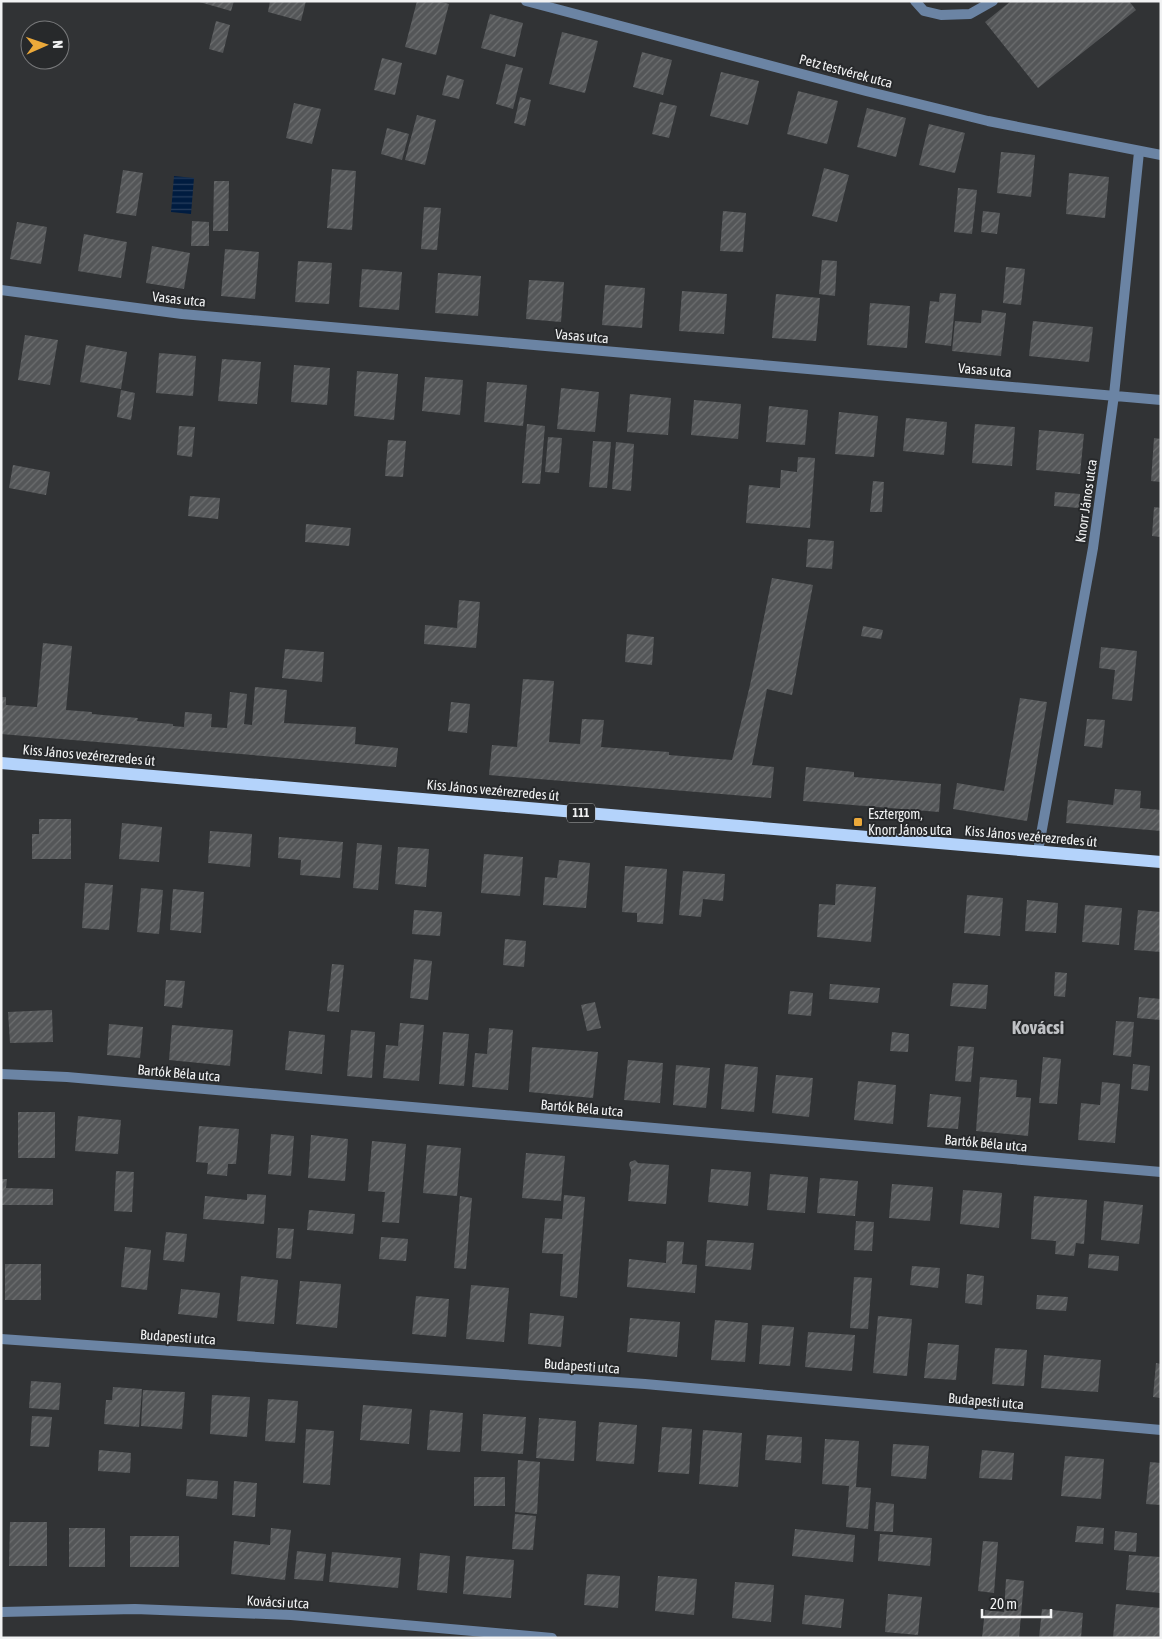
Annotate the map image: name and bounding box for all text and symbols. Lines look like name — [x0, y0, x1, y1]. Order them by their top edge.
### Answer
north arrow — [20, 20, 70, 70]
text: N — [50, 40, 66, 49]
street label: Petz testvérek utca — [797, 51, 895, 91]
street label: Vasas utca — [152, 288, 206, 310]
street label: Vasas utca — [555, 326, 609, 346]
street label: Vasas utca — [958, 360, 1012, 380]
street label: Knorr János utca — [1072, 458, 1100, 544]
street label: Kiss János vezérezredes út — [22, 741, 156, 769]
street label: Kiss János vezérezredes út — [426, 776, 560, 804]
road number: 111 — [567, 804, 595, 822]
place label: Esztergom, Knorr János utca — [868, 806, 952, 838]
marker: Esztergom, Knorr János utca — [852, 816, 864, 828]
street label: Kiss János vezérezredes út — [964, 822, 1098, 850]
district label: Kovácsi — [1012, 1016, 1064, 1038]
street label: Bartók Béla utca — [137, 1061, 221, 1085]
street label: Bartók Béla utca — [540, 1096, 624, 1120]
street label: Bartók Béla utca — [944, 1131, 1028, 1155]
street label: Budapesti utca — [140, 1326, 216, 1348]
street label: Budapesti utca — [544, 1355, 620, 1377]
street label: Budapesti utca — [947, 1390, 1025, 1412]
scale bar — [982, 1586, 1051, 1618]
street label: Kovácsi utca — [246, 1592, 310, 1612]
text: 20 m — [990, 1595, 1017, 1612]

